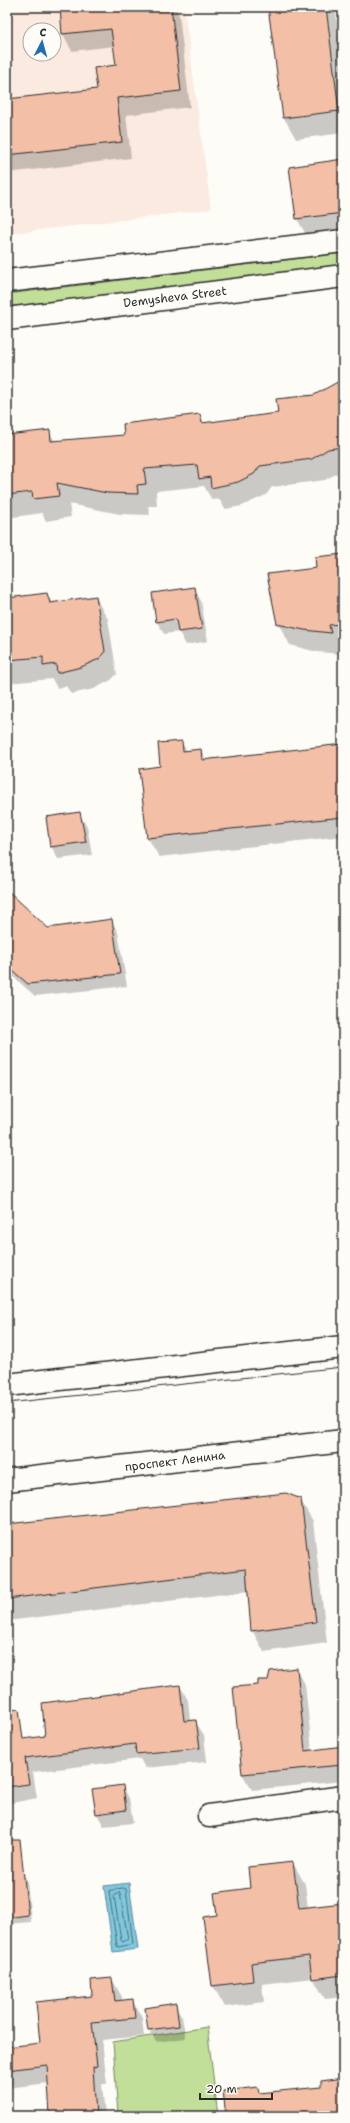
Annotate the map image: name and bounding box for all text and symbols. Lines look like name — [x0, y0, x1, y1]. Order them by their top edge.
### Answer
north arrow — [22, 22, 62, 62]
text: С — [39, 25, 47, 40]
street label: Demysheva Street — [122, 283, 228, 311]
street label: проспект Ленина — [124, 1447, 227, 1475]
scale bar — [200, 2075, 272, 2101]
text: 20 m — [206, 2081, 237, 2097]

